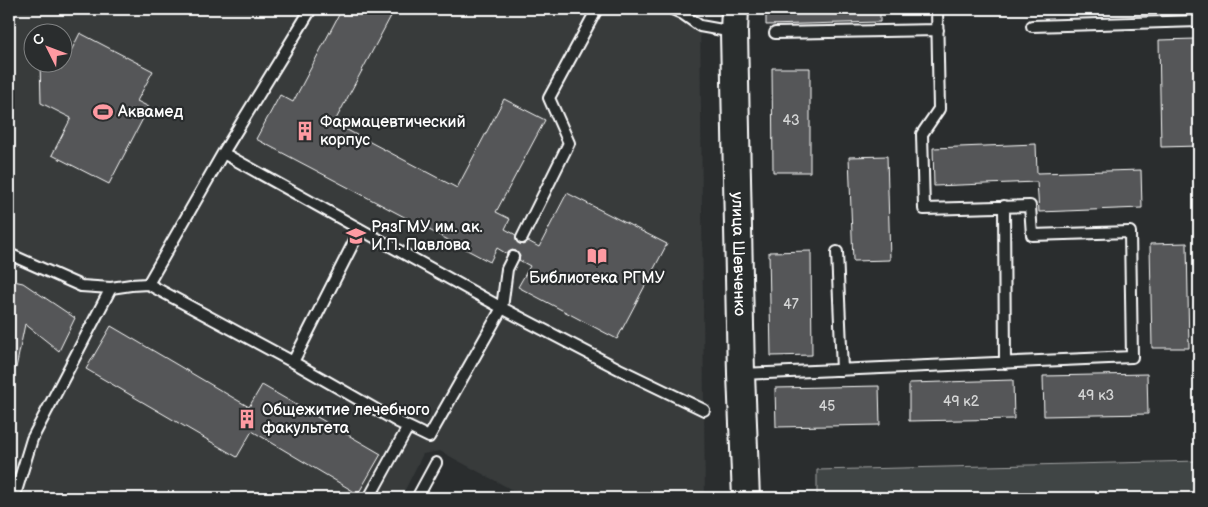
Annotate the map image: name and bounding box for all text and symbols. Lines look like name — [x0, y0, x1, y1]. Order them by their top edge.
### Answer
north arrow — [22, 22, 72, 72]
text: С — [29, 30, 48, 49]
sports icon: Аквамед — [92, 101, 114, 123]
place label: Аквамед — [117, 103, 183, 122]
house number: 43 — [782, 112, 800, 129]
place label: Фармацевтический корпус — [320, 113, 466, 150]
building icon: Фармацевтический корпус — [294, 120, 316, 142]
street label: улица Шевченко — [728, 192, 749, 316]
place label: РязГМУ им. ак. И.П. Павлова — [371, 218, 483, 255]
school or university icon: РязГМУ им. ак. И.П. Павлова — [345, 225, 367, 247]
library icon: Библиотека РГМУ — [586, 245, 608, 267]
place label: Библиотека РГМУ — [529, 269, 665, 288]
house number: 47 — [783, 296, 799, 313]
house number: 49 к3 — [1078, 387, 1114, 404]
house number: 49 к2 — [943, 393, 980, 410]
house number: 45 — [819, 398, 835, 415]
place label: Общежитие лечебного факультета — [262, 401, 430, 438]
building icon: Общежитие лечебного факультета — [236, 408, 258, 430]

